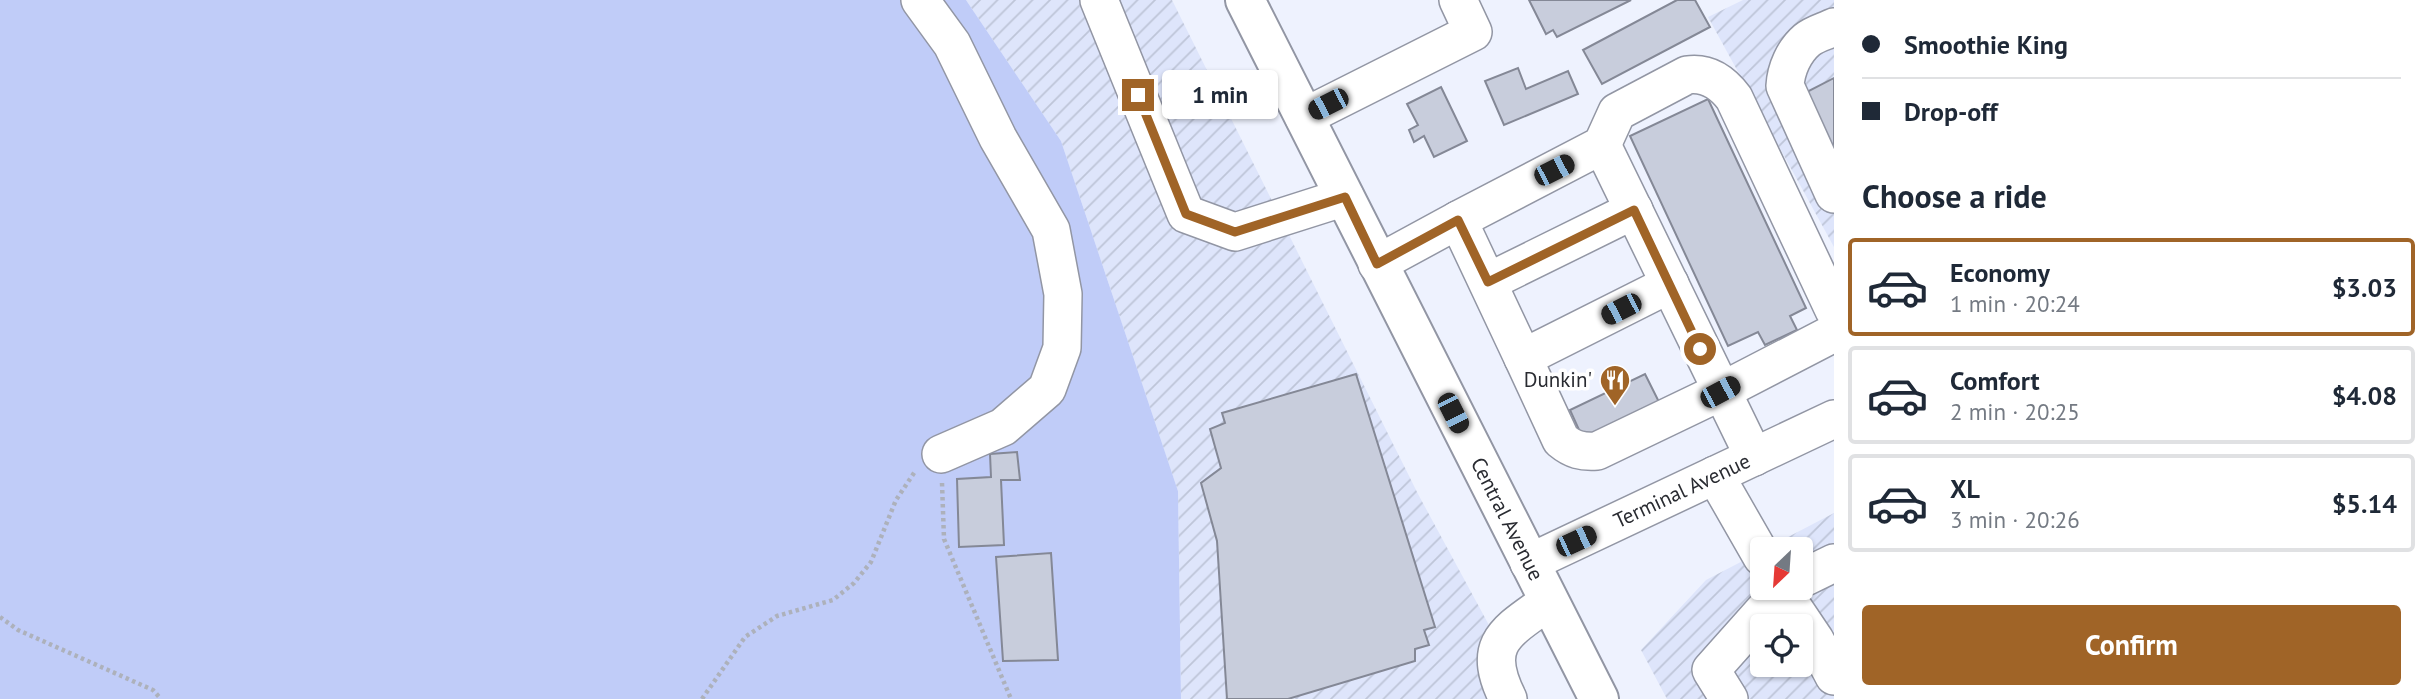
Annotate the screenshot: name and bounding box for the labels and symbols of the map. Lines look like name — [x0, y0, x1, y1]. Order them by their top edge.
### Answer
callout: 1 min — [1162, 70, 1278, 119]
route end — [1122, 79, 1154, 111]
car — [1305, 85, 1352, 123]
car — [1531, 151, 1578, 189]
car — [1598, 290, 1645, 328]
route start — [1684, 333, 1716, 365]
restaurant icon: Dunkin' — [1598, 363, 1632, 407]
place label: Dunkin' — [1524, 366, 1592, 393]
car — [1697, 373, 1744, 411]
car — [1435, 390, 1472, 436]
street label: Terminal Avenue — [1609, 447, 1755, 534]
street label: Central Avenue — [1465, 453, 1550, 585]
car — [1553, 523, 1600, 559]
north arrow — [1750, 537, 1813, 600]

